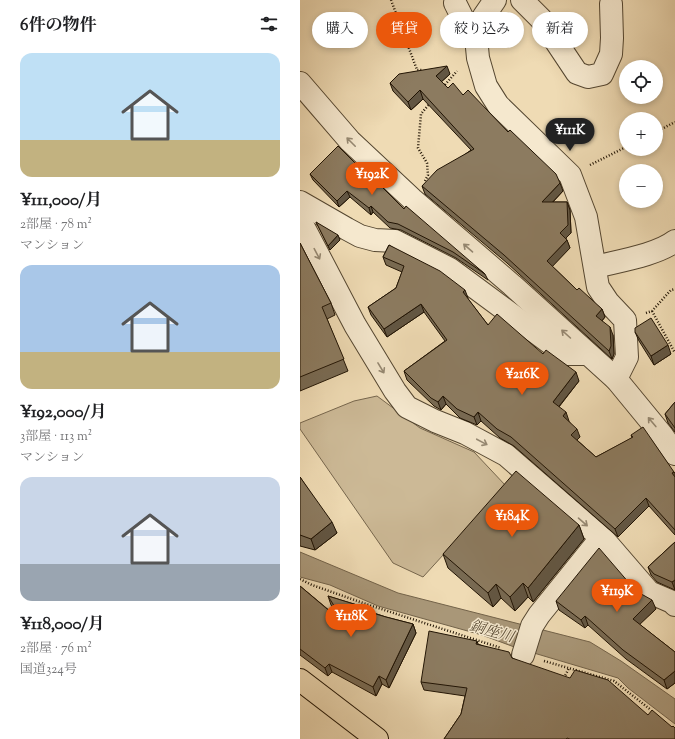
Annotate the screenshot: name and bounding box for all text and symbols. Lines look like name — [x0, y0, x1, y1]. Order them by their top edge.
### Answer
chip: 購入 — [312, 12, 368, 48]
chip: 賃貸 — [376, 12, 432, 48]
chip: 絞り込み — [440, 12, 524, 48]
chip: 新着 — [532, 12, 588, 48]
icon: filters — [258, 13, 280, 35]
text: 6件の物件 — [20, 14, 96, 38]
map controls — [619, 60, 663, 208]
button: locate — [619, 60, 663, 104]
icon: home — [114, 79, 186, 151]
button: + — [619, 112, 663, 156]
pin: ¥111K — [542, 118, 598, 152]
text: ¥111K — [554, 122, 586, 140]
one-way arrow — [346, 137, 356, 147]
pin: ¥192K — [344, 162, 400, 196]
button: − — [619, 164, 663, 208]
text: ¥192K — [355, 166, 389, 184]
text: ¥111,000/月 — [20, 189, 102, 213]
text: 2部屋 · 78 m² — [20, 216, 92, 234]
text: マンション — [20, 237, 84, 255]
one-way arrow — [463, 243, 474, 252]
one-way arrow — [314, 248, 322, 260]
icon: home — [114, 291, 186, 363]
one-way arrow — [561, 330, 571, 339]
one-way arrow — [378, 362, 386, 374]
pin: ¥216K — [494, 362, 550, 396]
text: ¥216K — [505, 366, 539, 384]
text: ¥192,000/月 — [20, 401, 107, 425]
one-way arrow — [648, 417, 656, 428]
text: 3部屋 · 113 m² — [20, 428, 92, 446]
one-way arrow — [476, 439, 488, 446]
text: マンション — [20, 449, 84, 467]
icon: home — [114, 503, 186, 575]
pin: ¥184K — [484, 504, 540, 538]
text: ¥184K — [494, 508, 530, 526]
one-way arrow — [578, 518, 589, 527]
pin: ¥119K — [589, 579, 645, 613]
text: ¥119K — [601, 583, 633, 601]
pin: ¥118K — [323, 604, 379, 638]
text: ¥118K — [334, 608, 368, 626]
text: ¥118,000/月 — [20, 613, 105, 637]
water label: 銅座川 — [467, 616, 518, 649]
text: 2部屋 · 76 m² — [20, 640, 92, 658]
text: 国道324号 — [20, 661, 77, 679]

